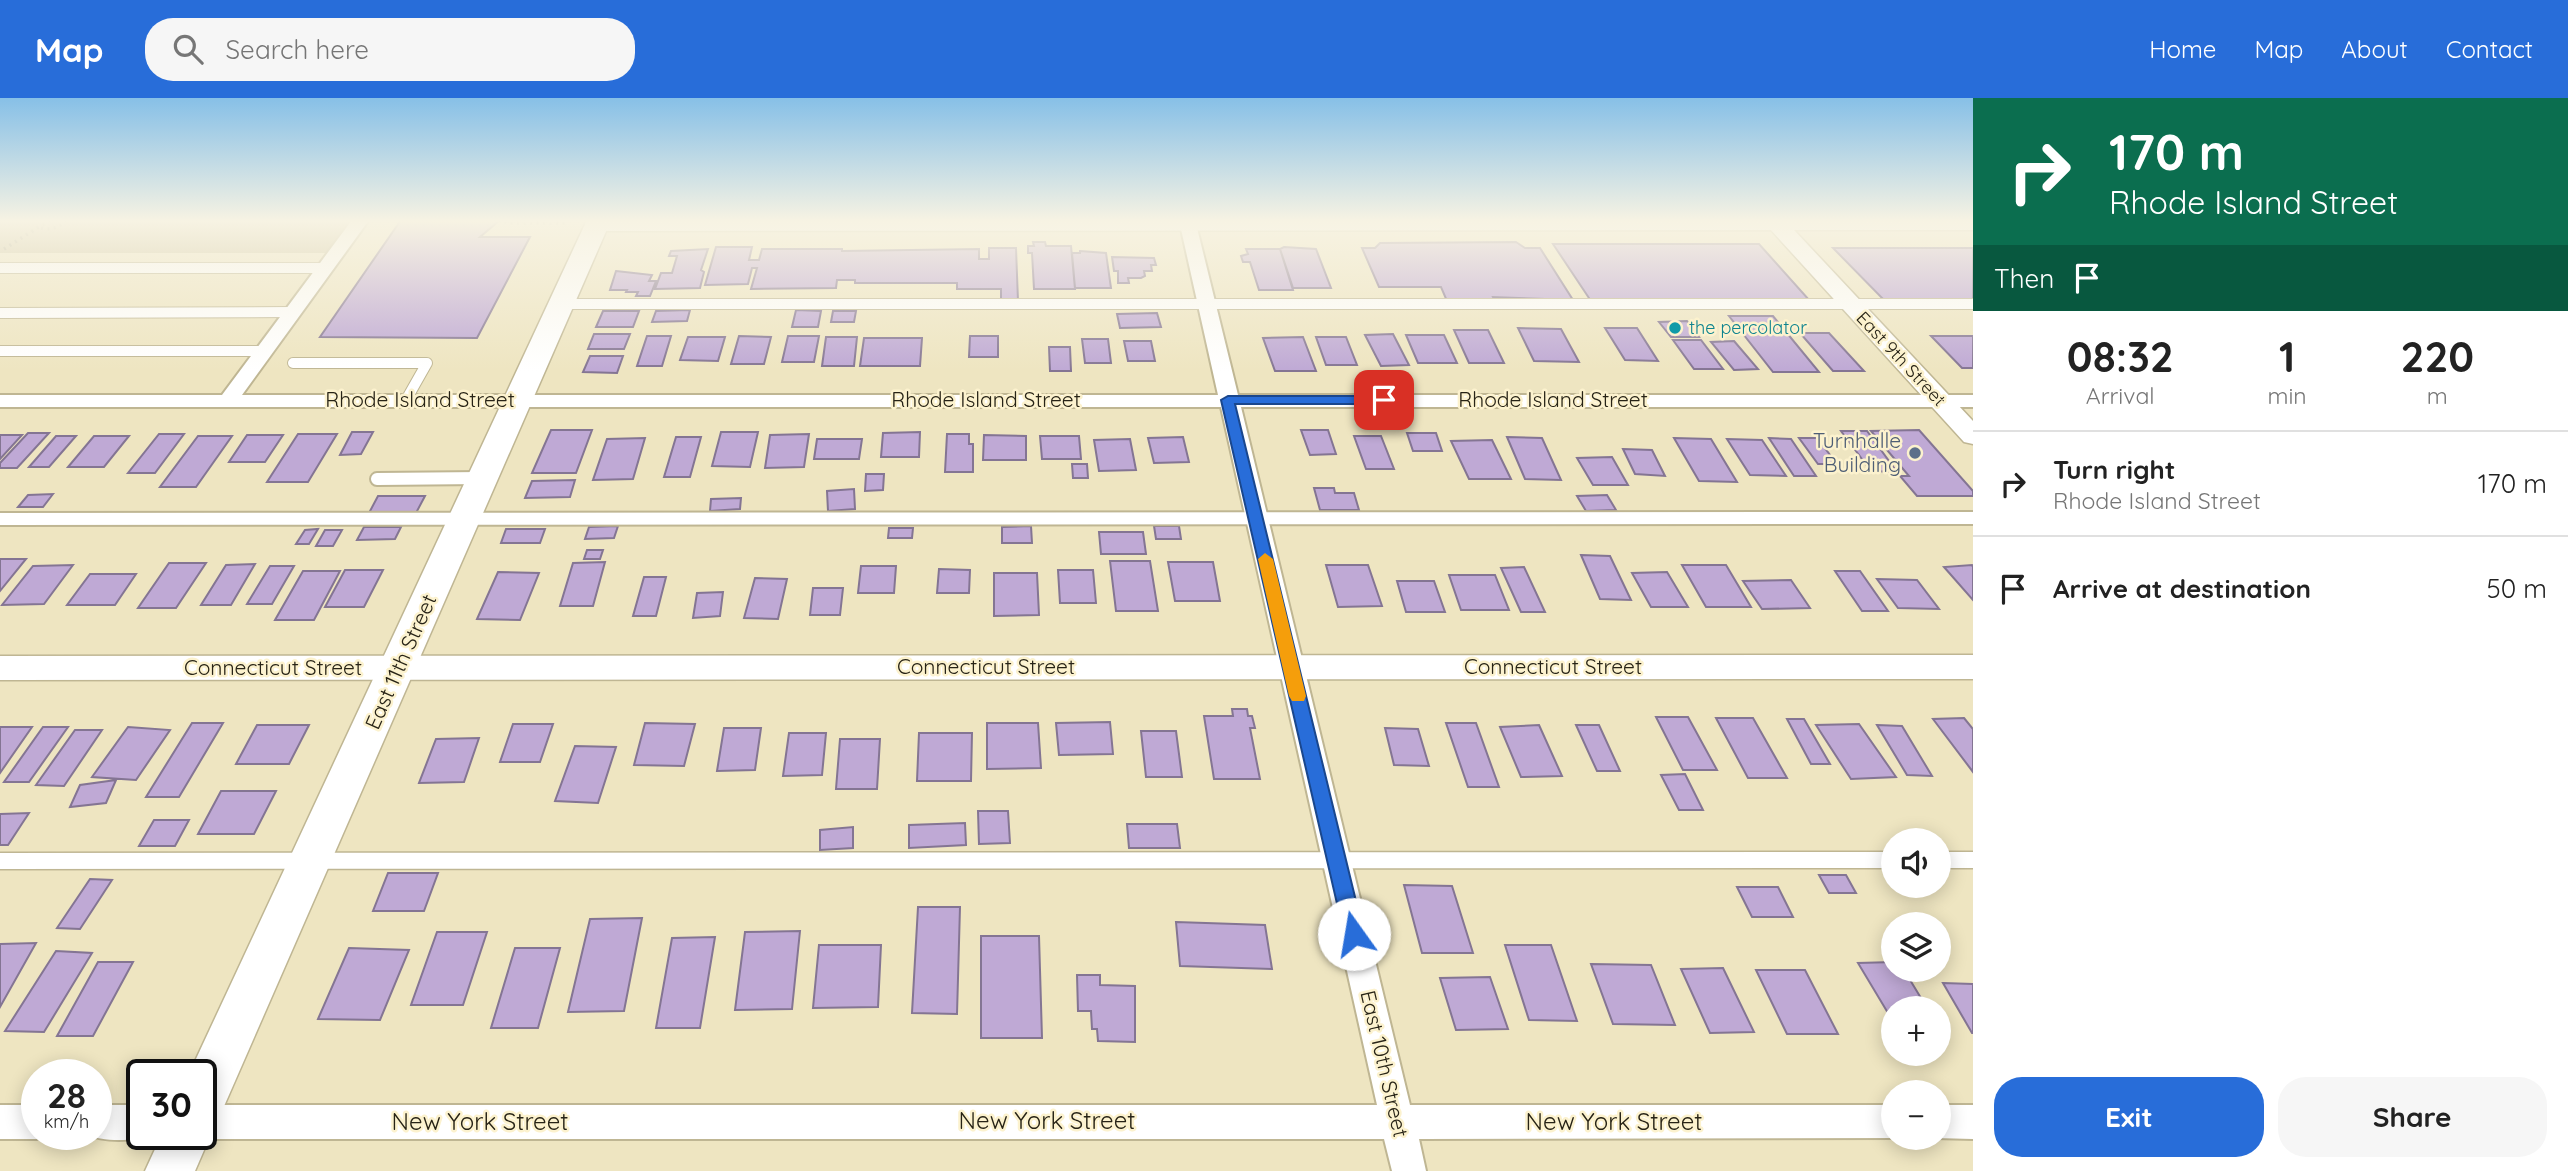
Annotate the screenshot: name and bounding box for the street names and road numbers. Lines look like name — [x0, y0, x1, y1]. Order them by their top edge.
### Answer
street label: East 9th Street — [1852, 307, 1951, 411]
street label: Rhode Island Street — [325, 386, 515, 412]
street label: Rhode Island Street — [891, 386, 1081, 412]
street label: Rhode Island Street — [1458, 386, 1648, 412]
street label: East 11th Street — [359, 590, 441, 733]
street label: Connecticut Street — [897, 653, 1075, 679]
street label: Connecticut Street — [1464, 653, 1642, 679]
street label: Connecticut Street — [184, 654, 362, 680]
street label: East 10th Street — [1355, 988, 1414, 1140]
street label: New York Street — [959, 1105, 1135, 1135]
street label: New York Street — [392, 1106, 568, 1136]
street label: New York Street — [1526, 1106, 1702, 1136]

